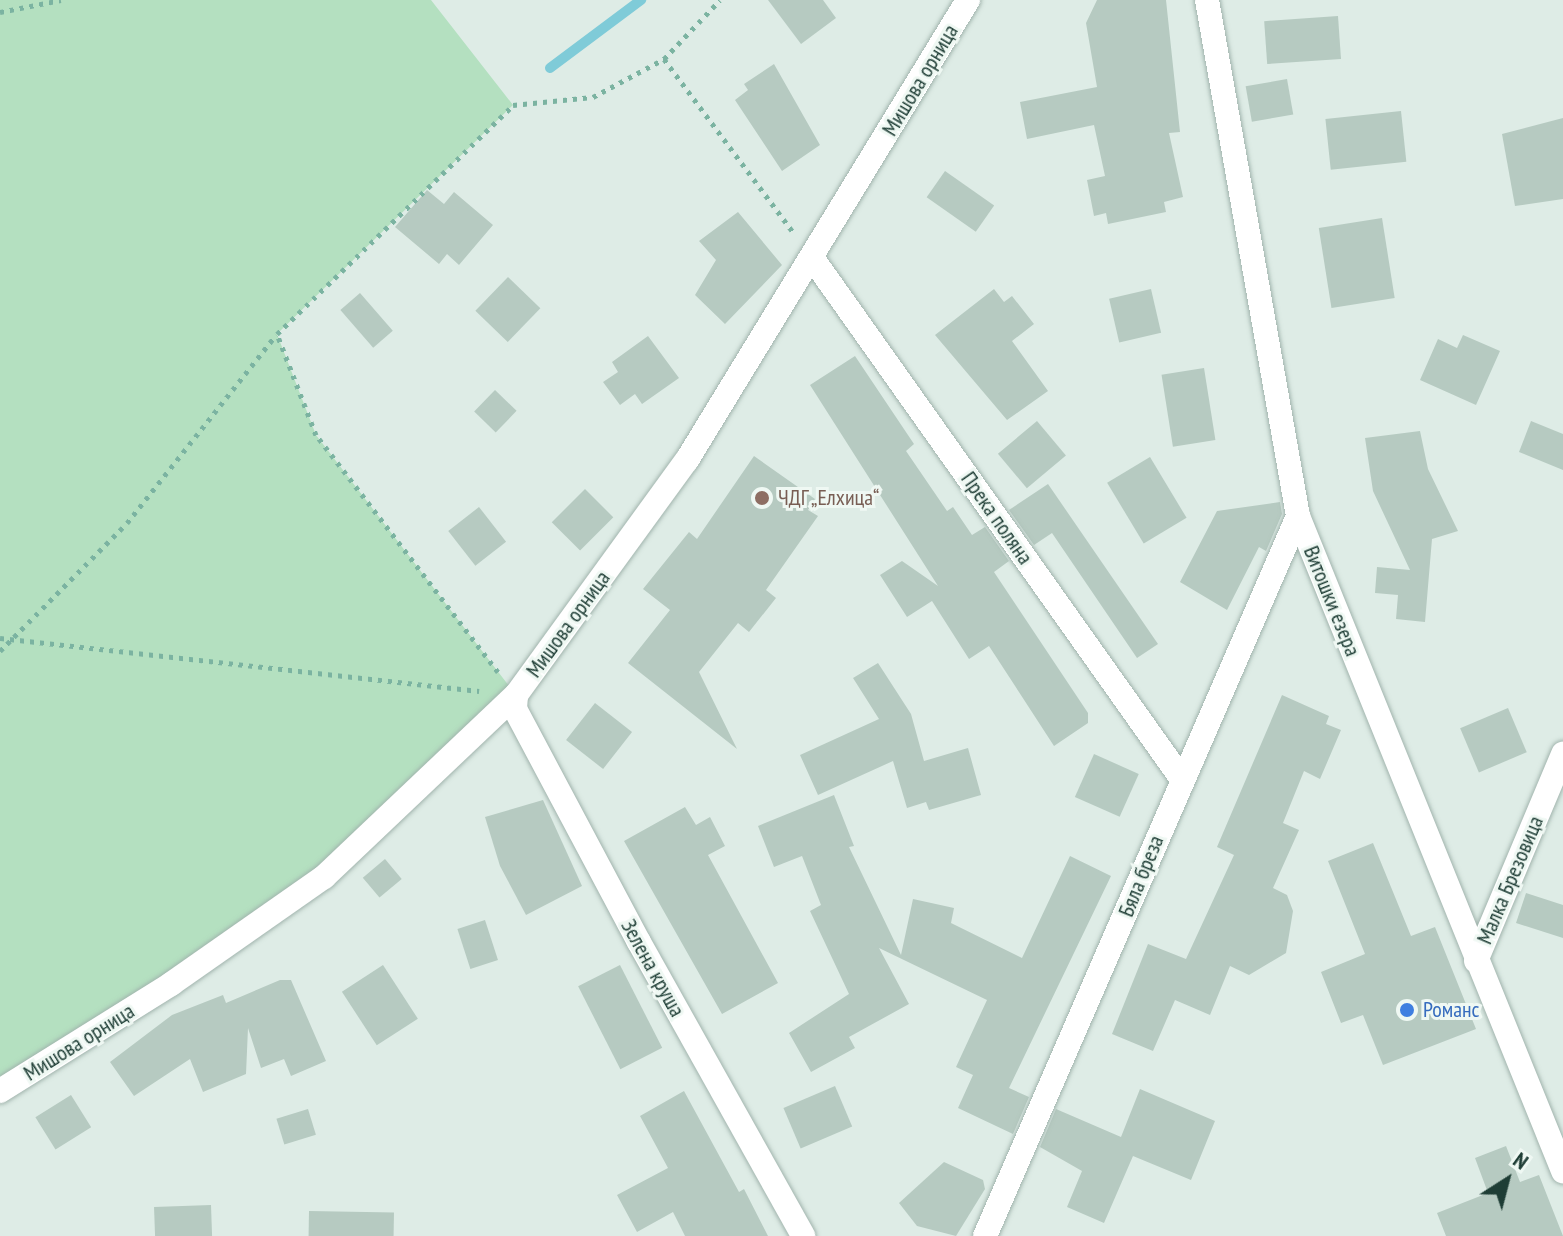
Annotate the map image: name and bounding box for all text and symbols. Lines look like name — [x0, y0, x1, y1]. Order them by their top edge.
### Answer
street label: Мишова орница — [876, 19, 964, 141]
street label: Прека поляна — [956, 467, 1038, 569]
place label: ЧДГ „Елхица“ — [778, 485, 881, 511]
marker: ЧДГ „Елхица“ — [753, 489, 771, 507]
street label: Витошки езера — [1298, 542, 1366, 660]
street label: Мишова орница — [520, 566, 616, 682]
street label: Малка Брезовица — [1471, 812, 1549, 948]
street label: Бяла бреза — [1113, 831, 1169, 921]
street label: Зелена круша — [615, 915, 691, 1021]
place label: Романс — [1423, 997, 1479, 1023]
street label: Мишова орница — [19, 998, 139, 1086]
marker: Романс — [1398, 1001, 1416, 1019]
north arrow — [1467, 1140, 1547, 1220]
text: N — [1508, 1146, 1534, 1175]

